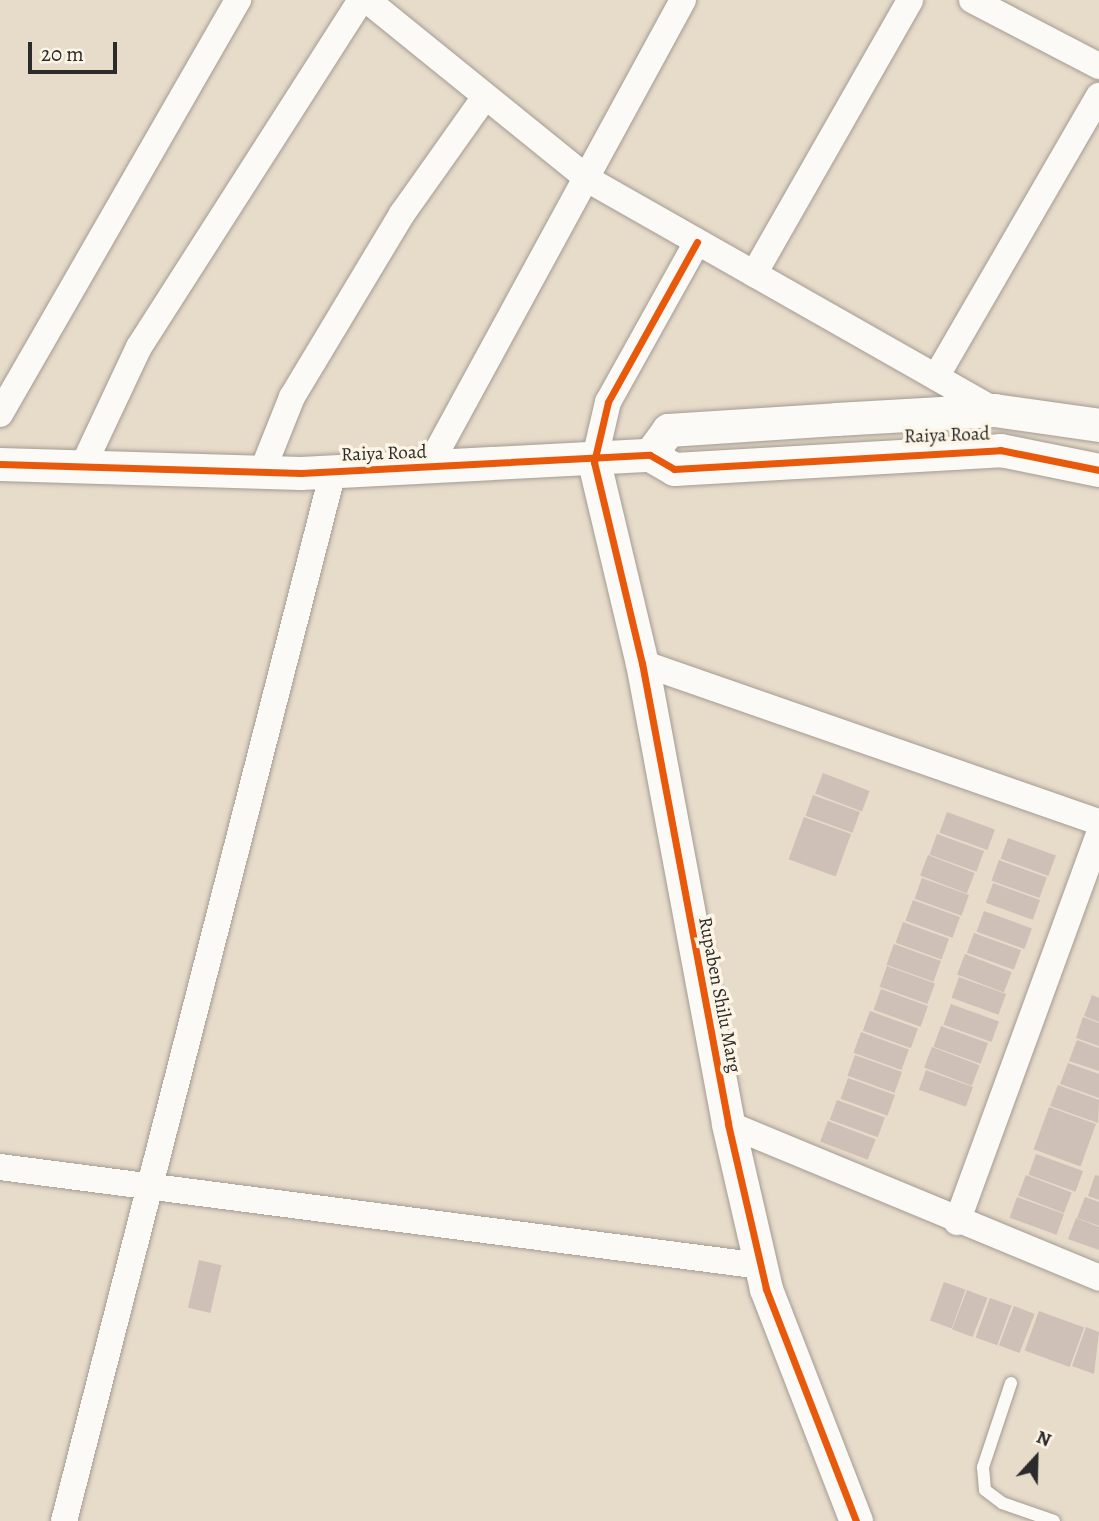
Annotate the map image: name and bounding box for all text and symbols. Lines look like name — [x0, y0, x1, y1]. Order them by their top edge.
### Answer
scale bar — [32, 28, 121, 72]
text: 20 m — [41, 40, 84, 68]
street label: Raiya Road — [904, 423, 990, 449]
street label: Raiya Road — [341, 441, 427, 467]
street label: Rupaben Shilu Marg — [693, 915, 745, 1075]
north arrow — [1001, 1423, 1071, 1493]
text: N — [1033, 1424, 1055, 1453]

